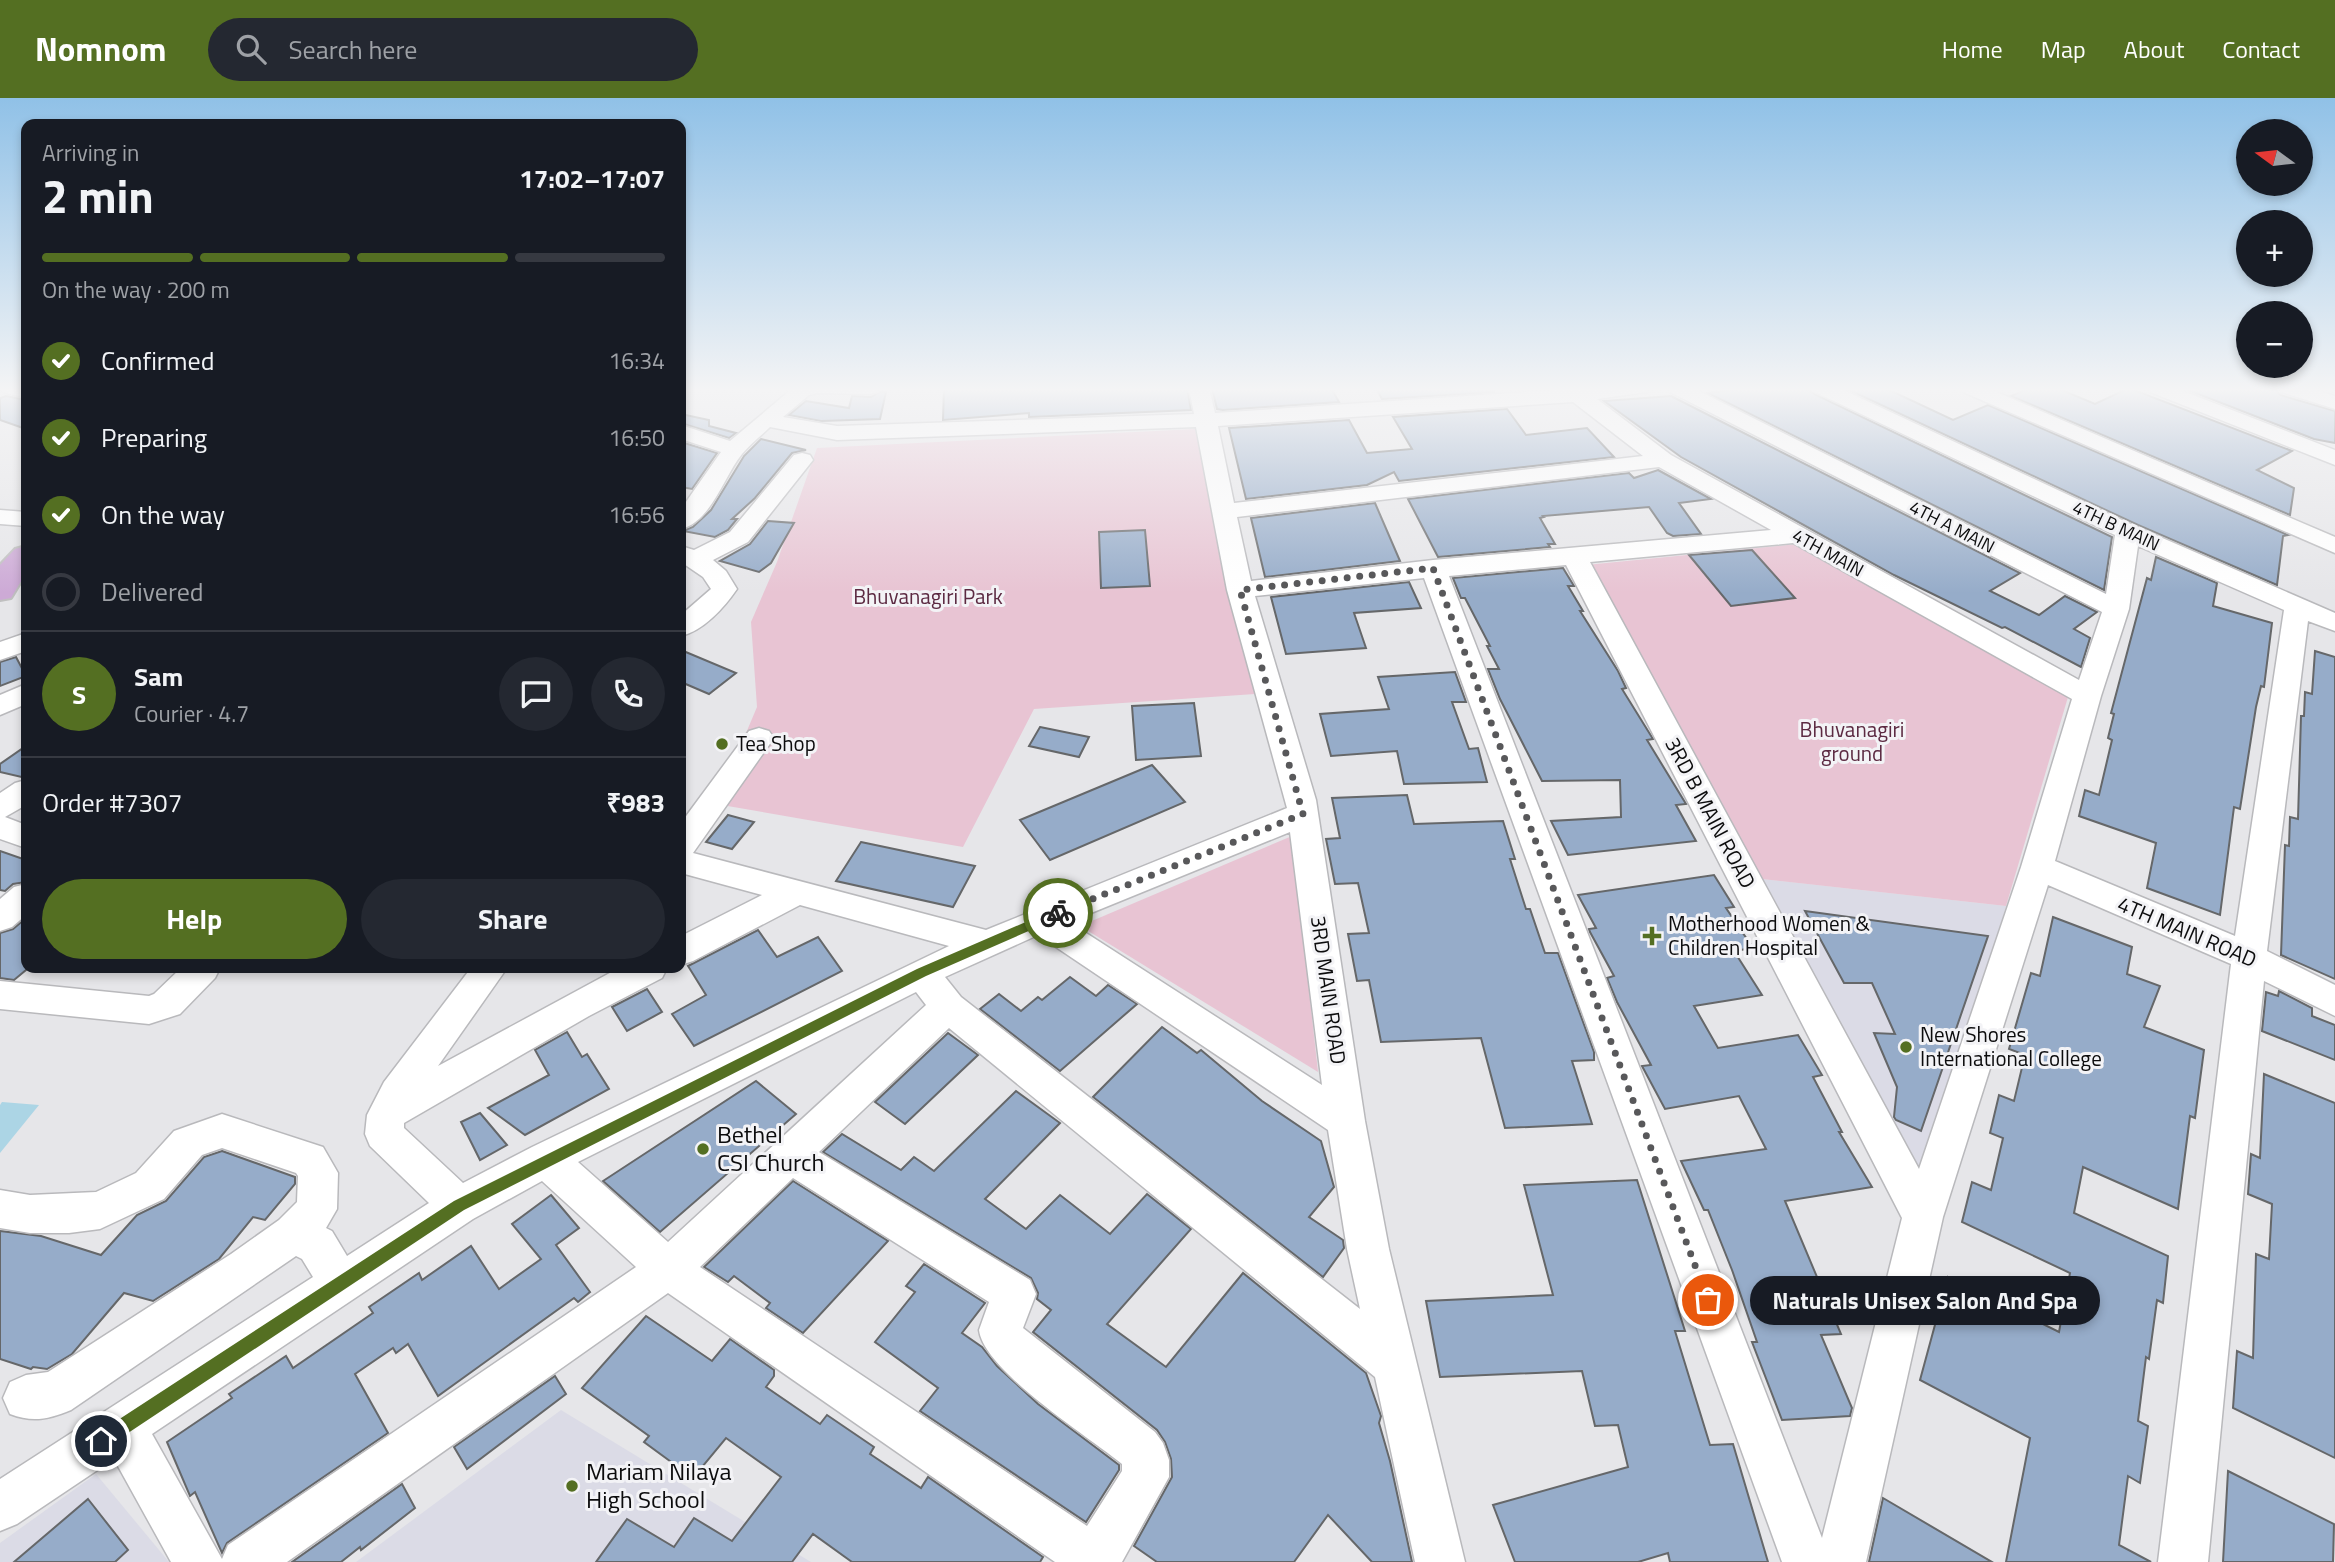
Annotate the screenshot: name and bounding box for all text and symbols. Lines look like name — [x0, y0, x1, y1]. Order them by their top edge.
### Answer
search box — [208, 18, 698, 81]
text: Nomnom — [35, 24, 166, 74]
icon: search — [232, 30, 270, 68]
text: Search here — [288, 30, 417, 69]
text: Home — [1942, 31, 2003, 67]
text: Map — [2041, 31, 2086, 67]
text: About — [2124, 31, 2184, 67]
text: Contact — [2222, 31, 2300, 67]
north arrow — [2236, 119, 2314, 196]
map controls — [2236, 119, 2313, 378]
text: Arriving in — [42, 135, 139, 170]
text: 17:02–17:07 — [519, 159, 665, 198]
text: 2 min — [42, 161, 154, 231]
button: + — [2236, 210, 2313, 287]
text: On the way · 200 m — [42, 272, 230, 307]
button: − — [2236, 301, 2313, 378]
text: Confirmed — [101, 341, 215, 380]
icon: check — [42, 342, 80, 380]
text: 16:34 — [608, 343, 665, 378]
text: Preparing — [101, 418, 207, 457]
icon: check — [42, 419, 80, 457]
text: 16:50 — [608, 420, 665, 455]
street label: 4TH A MAIN — [1905, 493, 2000, 560]
street label: 4TH B MAIN — [2068, 494, 2164, 557]
text: On the way — [101, 495, 225, 534]
icon: check — [42, 496, 80, 534]
text: 16:56 — [608, 497, 665, 532]
street label: 4TH MAIN — [1788, 522, 1869, 583]
text: Delivered — [101, 572, 204, 611]
park label: Bhuvanagiri Park — [853, 580, 1003, 612]
text: Sam — [134, 657, 183, 696]
button: chat — [499, 657, 573, 731]
button: phone — [591, 657, 665, 731]
text: S — [72, 675, 86, 714]
text: Courier · 4.7 — [134, 696, 249, 731]
park label: Bhuvanagiri ground — [1800, 713, 1904, 769]
place label: Tea Shop — [736, 727, 816, 759]
street label: 3RD B MAIN ROAD — [1658, 731, 1764, 894]
marker: Tea Shop — [714, 736, 730, 752]
text: Order #7307 — [42, 783, 182, 822]
text: ₹983 — [606, 783, 665, 822]
courier — [1023, 878, 1093, 948]
button: Help — [42, 879, 347, 959]
button: Share — [361, 879, 665, 959]
street label: 4TH MAIN ROAD — [2113, 887, 2262, 975]
icon: bike — [1039, 894, 1077, 932]
place label: Motherhood Women & Children Hospital — [1668, 907, 1871, 963]
street label: 3RD MAIN ROAD — [1303, 914, 1355, 1066]
marker: Motherhood Women & Children Hospital — [1642, 926, 1662, 946]
place label: New Shores International College — [1920, 1018, 2102, 1074]
marker: New Shores International College — [1898, 1039, 1914, 1055]
place label: Bethel CSI Church — [717, 1116, 824, 1180]
marker: Bethel CSI Church — [695, 1141, 711, 1157]
pin — [1678, 1270, 1738, 1330]
callout: Naturals Unisex Salon And Spa — [1750, 1276, 2100, 1324]
icon: bag — [1689, 1281, 1727, 1319]
text: Naturals Unisex Salon And Spa — [1773, 1283, 2077, 1318]
pin — [71, 1411, 131, 1471]
icon: home — [82, 1422, 120, 1460]
place label: Mariam Nilaya High School — [586, 1453, 731, 1517]
marker: Mariam Nilaya High School — [564, 1478, 580, 1494]

